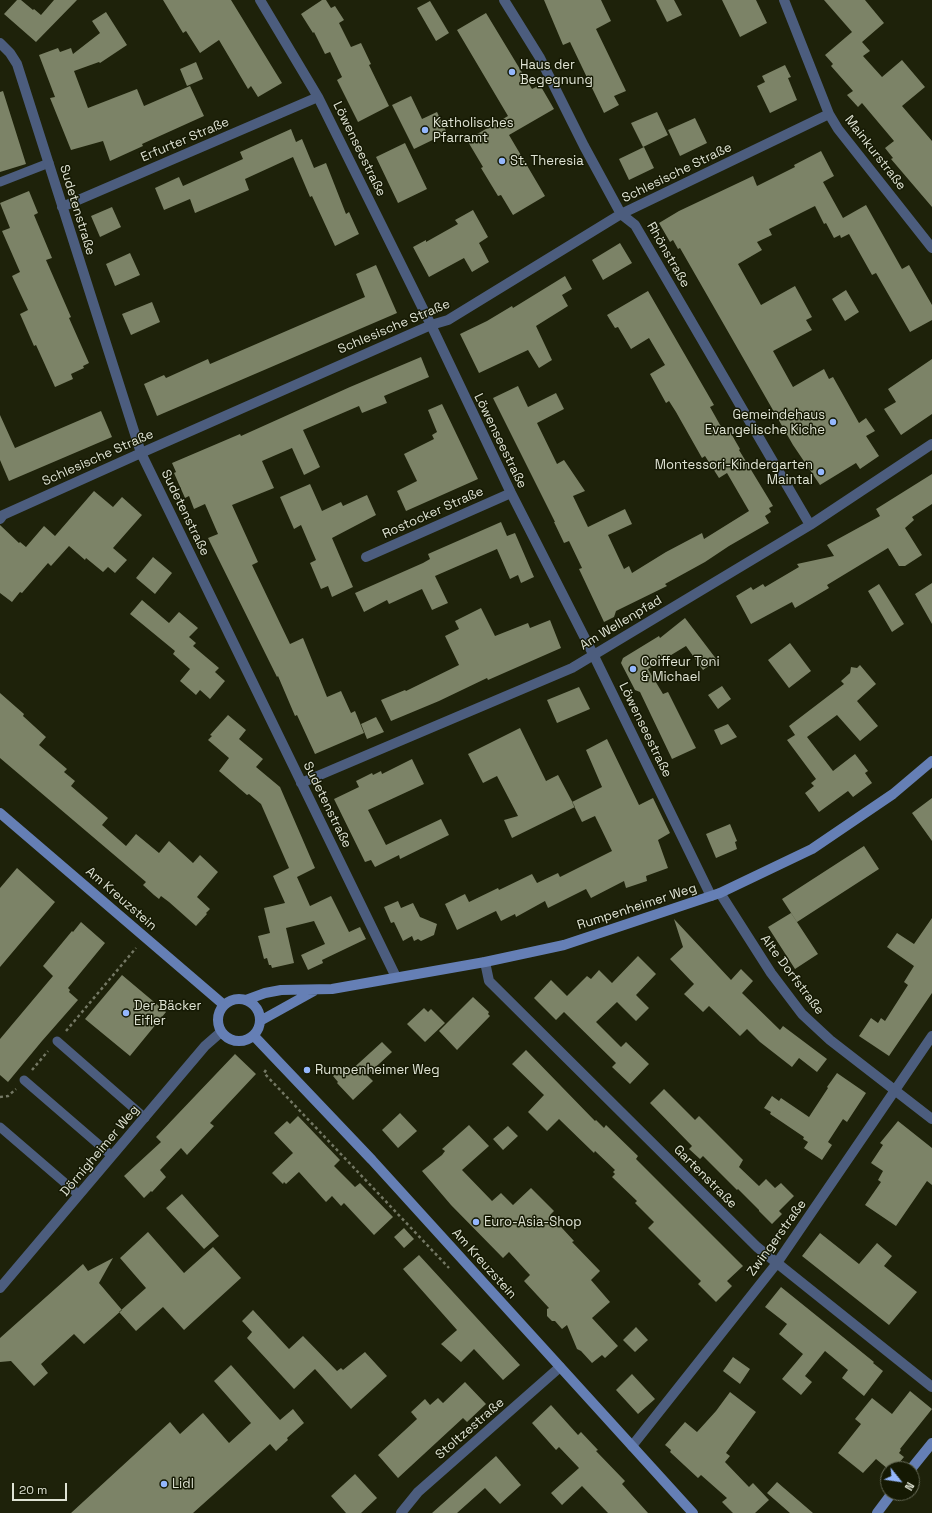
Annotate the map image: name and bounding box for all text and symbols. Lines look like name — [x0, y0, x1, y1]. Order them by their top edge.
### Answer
place label: Haus der Begegnung — [520, 57, 593, 88]
marker: Haus der Begegnung — [507, 67, 517, 77]
street label: Löwenseestraße — [329, 99, 389, 199]
street label: Mainkurstraße — [841, 113, 909, 193]
street label: Erfurter Straße — [138, 114, 232, 166]
place label: Katholisches Pfarramt — [433, 115, 513, 146]
marker: Katholisches Pfarramt — [420, 125, 430, 135]
street label: Schlesische Straße — [620, 140, 734, 206]
place label: St. Theresia — [510, 153, 584, 169]
marker: St. Theresia — [497, 156, 507, 166]
street label: Sudetenstraße — [56, 163, 98, 257]
street label: Rhönstraße — [643, 220, 693, 290]
street label: Schlesische Straße — [336, 296, 452, 358]
street label: Löwenseestraße — [470, 391, 530, 491]
place label: Gemeindehaus Evangelische Kiche — [705, 407, 825, 438]
marker: Gemeindehaus Evangelische Kiche — [828, 417, 838, 427]
street label: Schlesische Straße — [40, 426, 156, 490]
place label: Montessori-Kindergarten Maintal — [655, 457, 813, 488]
street label: Sudetenstraße — [157, 467, 213, 559]
marker: Montessori-Kindergarten Maintal — [816, 467, 826, 477]
street label: Rostocker Straße — [380, 484, 486, 542]
street label: Am Wellenpfad — [577, 592, 665, 654]
place label: Coiffeur Toni & Michael — [641, 654, 720, 685]
marker: Coiffeur Toni & Michael — [628, 664, 638, 674]
street label: Löwenseestraße — [615, 680, 675, 780]
street label: Sudetenstraße — [299, 759, 355, 851]
street label: Am Kreuzstein — [82, 864, 160, 934]
street label: Rumpenheimer Weg — [575, 880, 699, 934]
street label: Alte Dorfstraße — [757, 932, 827, 1018]
place label: Der Bäcker Eifler — [134, 998, 201, 1029]
marker: Der Bäcker Eifler — [121, 1008, 131, 1018]
place label: Rumpenheimer Weg — [315, 1062, 440, 1078]
marker: Rumpenheimer Weg — [302, 1065, 312, 1075]
street label: Dörnigheimer Weg — [57, 1102, 143, 1200]
street label: Gartenstraße — [670, 1142, 740, 1212]
street label: Zwingerstraße — [744, 1197, 810, 1279]
place label: Euro-Asia-Shop — [484, 1214, 582, 1230]
marker: Euro-Asia-Shop — [471, 1217, 481, 1227]
street label: Am Kreuzstein — [448, 1226, 520, 1302]
street label: Stoltzestraße — [432, 1395, 508, 1463]
north arrow — [880, 1461, 920, 1501]
scale bar — [14, 1475, 69, 1501]
place label: Lidl — [172, 1476, 194, 1492]
marker: Lidl — [159, 1479, 169, 1489]
text: N — [902, 1480, 917, 1493]
text: 20 m — [19, 1482, 47, 1498]

